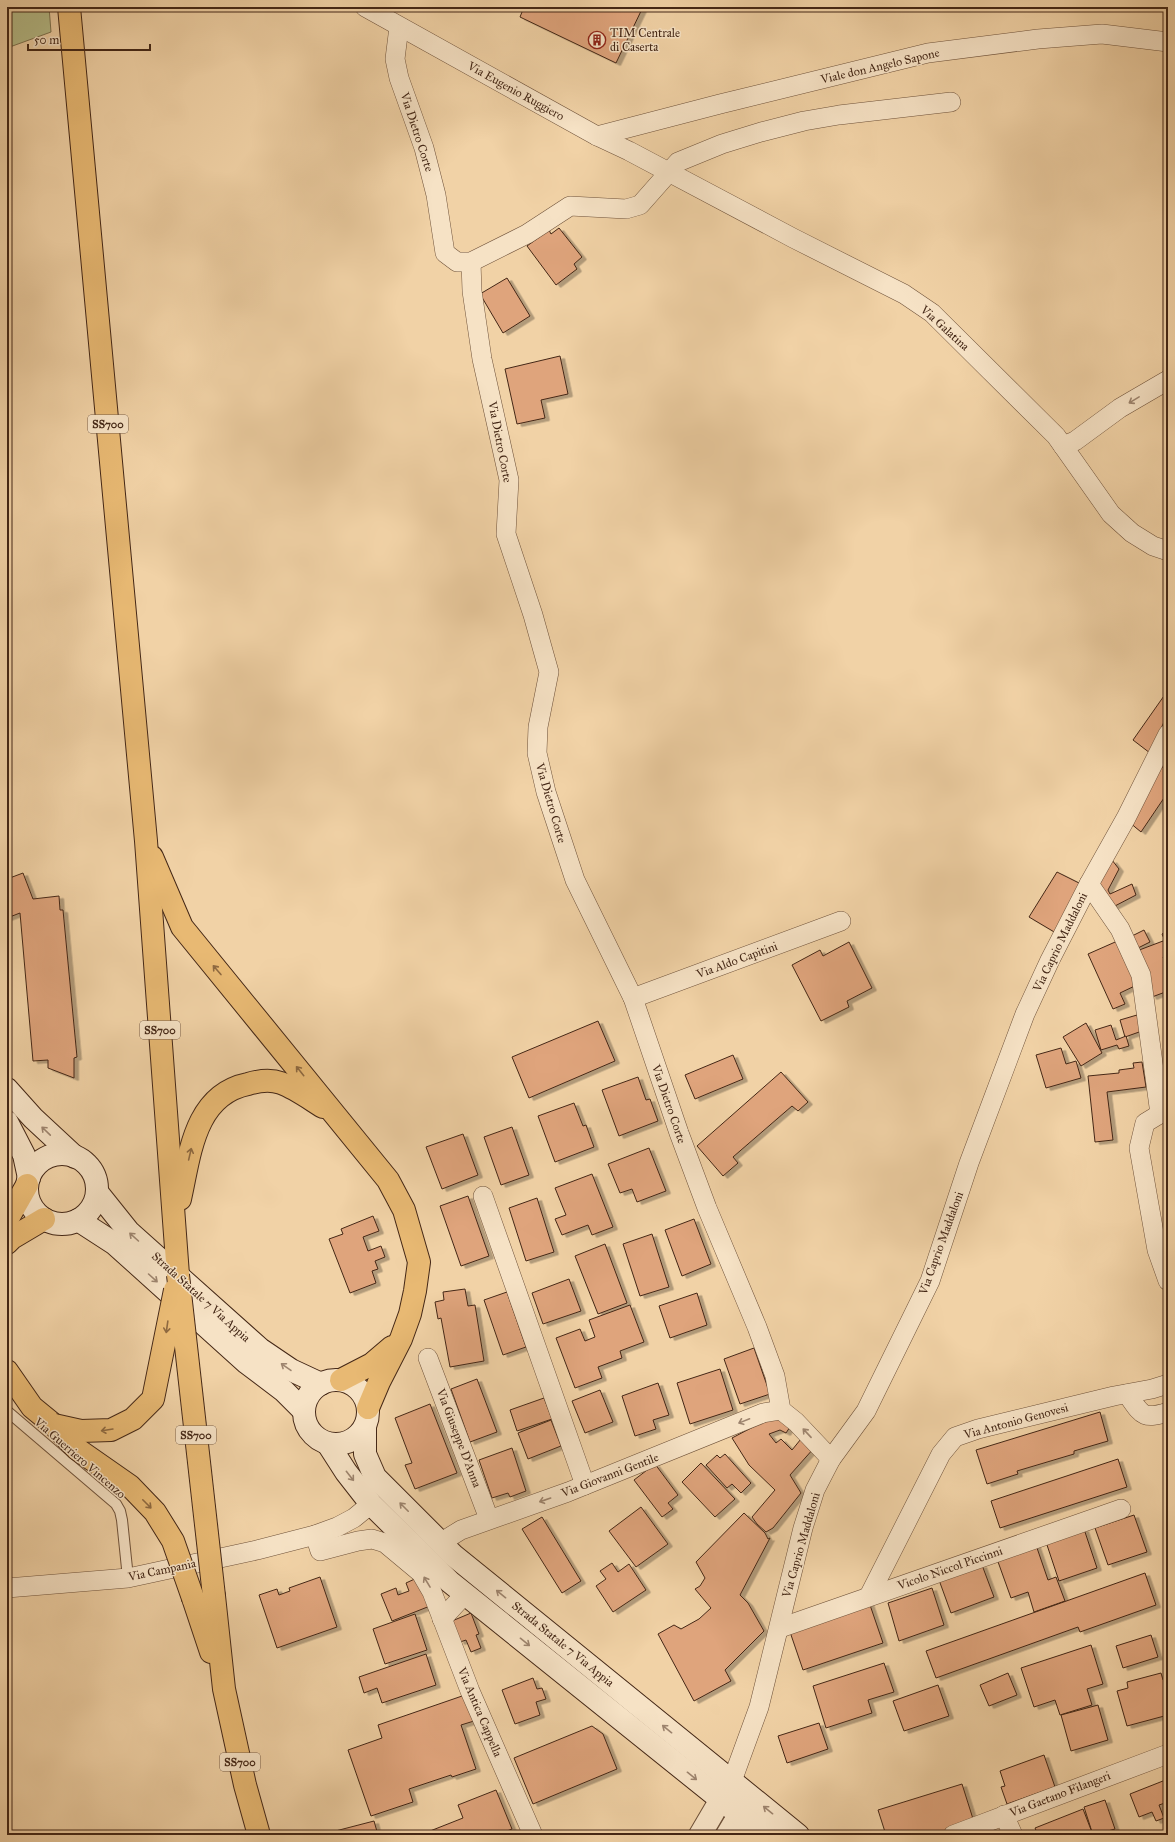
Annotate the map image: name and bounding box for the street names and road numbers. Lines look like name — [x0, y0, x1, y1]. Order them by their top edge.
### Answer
street label: Viale don Angelo Sapone — [818, 46, 941, 88]
street label: Via Eugenio Ruggiero — [464, 58, 567, 124]
street label: Via Dietro Corte — [397, 90, 436, 173]
street label: Via Galatina — [917, 302, 973, 354]
street label: Via Dietro Corte — [485, 399, 515, 484]
road number: SS700 — [88, 415, 128, 433]
street label: Via Dietro Corte — [533, 760, 569, 845]
street label: Via Caprio Maddaloni — [1029, 889, 1090, 995]
street label: Via Aldo Capitini — [694, 939, 780, 981]
road number: SS700 — [140, 1021, 180, 1039]
street label: Via Dietro Corte — [649, 1062, 689, 1145]
street label: Via Caprio Maddaloni — [916, 1189, 966, 1297]
street label: Strada Statale 7 Via Appia — [149, 1249, 254, 1345]
street label: Via Giuseppe D'Anna — [433, 1386, 485, 1490]
street label: Via Antonio Genovesi — [961, 1400, 1070, 1442]
street label: Via Guerriero Vincenzo — [31, 1414, 128, 1501]
road number: SS700 — [176, 1426, 216, 1444]
street label: Via Giovanni Gentile — [558, 1450, 661, 1500]
street label: Via Caprio Maddaloni — [779, 1490, 823, 1600]
street label: Vicolo Niccol Piccinni — [895, 1543, 1005, 1593]
street label: Via Campania — [126, 1556, 198, 1584]
street label: Strada Statale 7 Via Appia — [509, 1598, 618, 1690]
street label: Via Antica Cappella — [454, 1664, 506, 1760]
road number: SS700 — [220, 1753, 260, 1771]
street label: Via Gaetano Filangeri — [1007, 1768, 1113, 1821]

